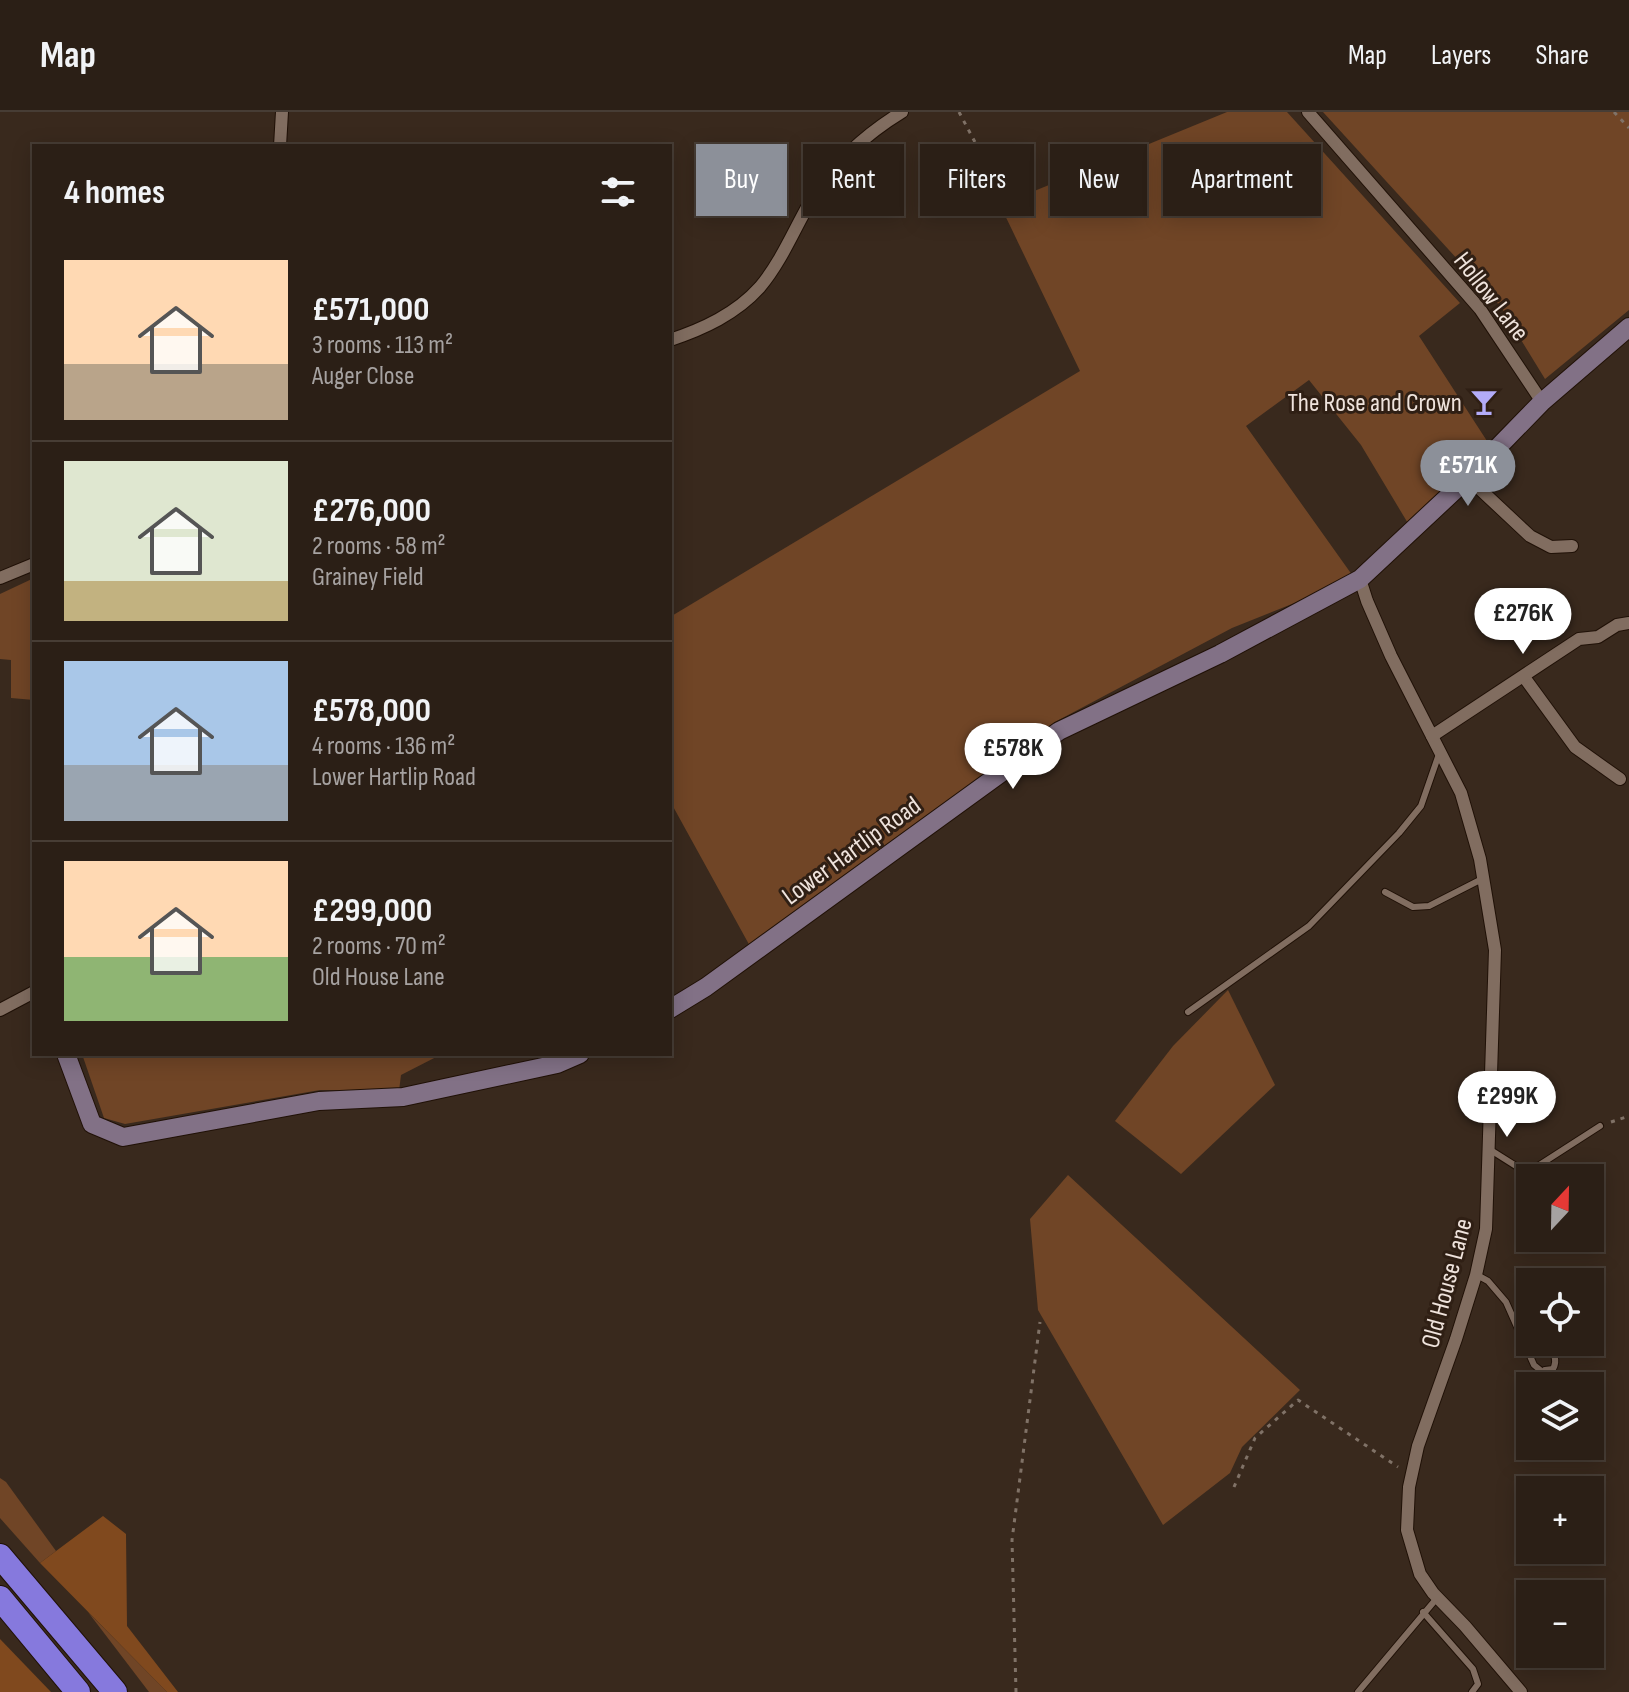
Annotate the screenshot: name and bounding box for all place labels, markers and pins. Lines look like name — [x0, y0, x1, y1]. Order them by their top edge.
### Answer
bar icon: The Rose and Crown — [1469, 387, 1499, 417]
place label: The Rose and Crown — [1287, 388, 1462, 419]
pin: £571K — [1412, 440, 1524, 508]
pin: £276K — [1467, 588, 1579, 656]
pin: £578K — [957, 723, 1069, 791]
pin: £299K — [1451, 1071, 1563, 1139]

